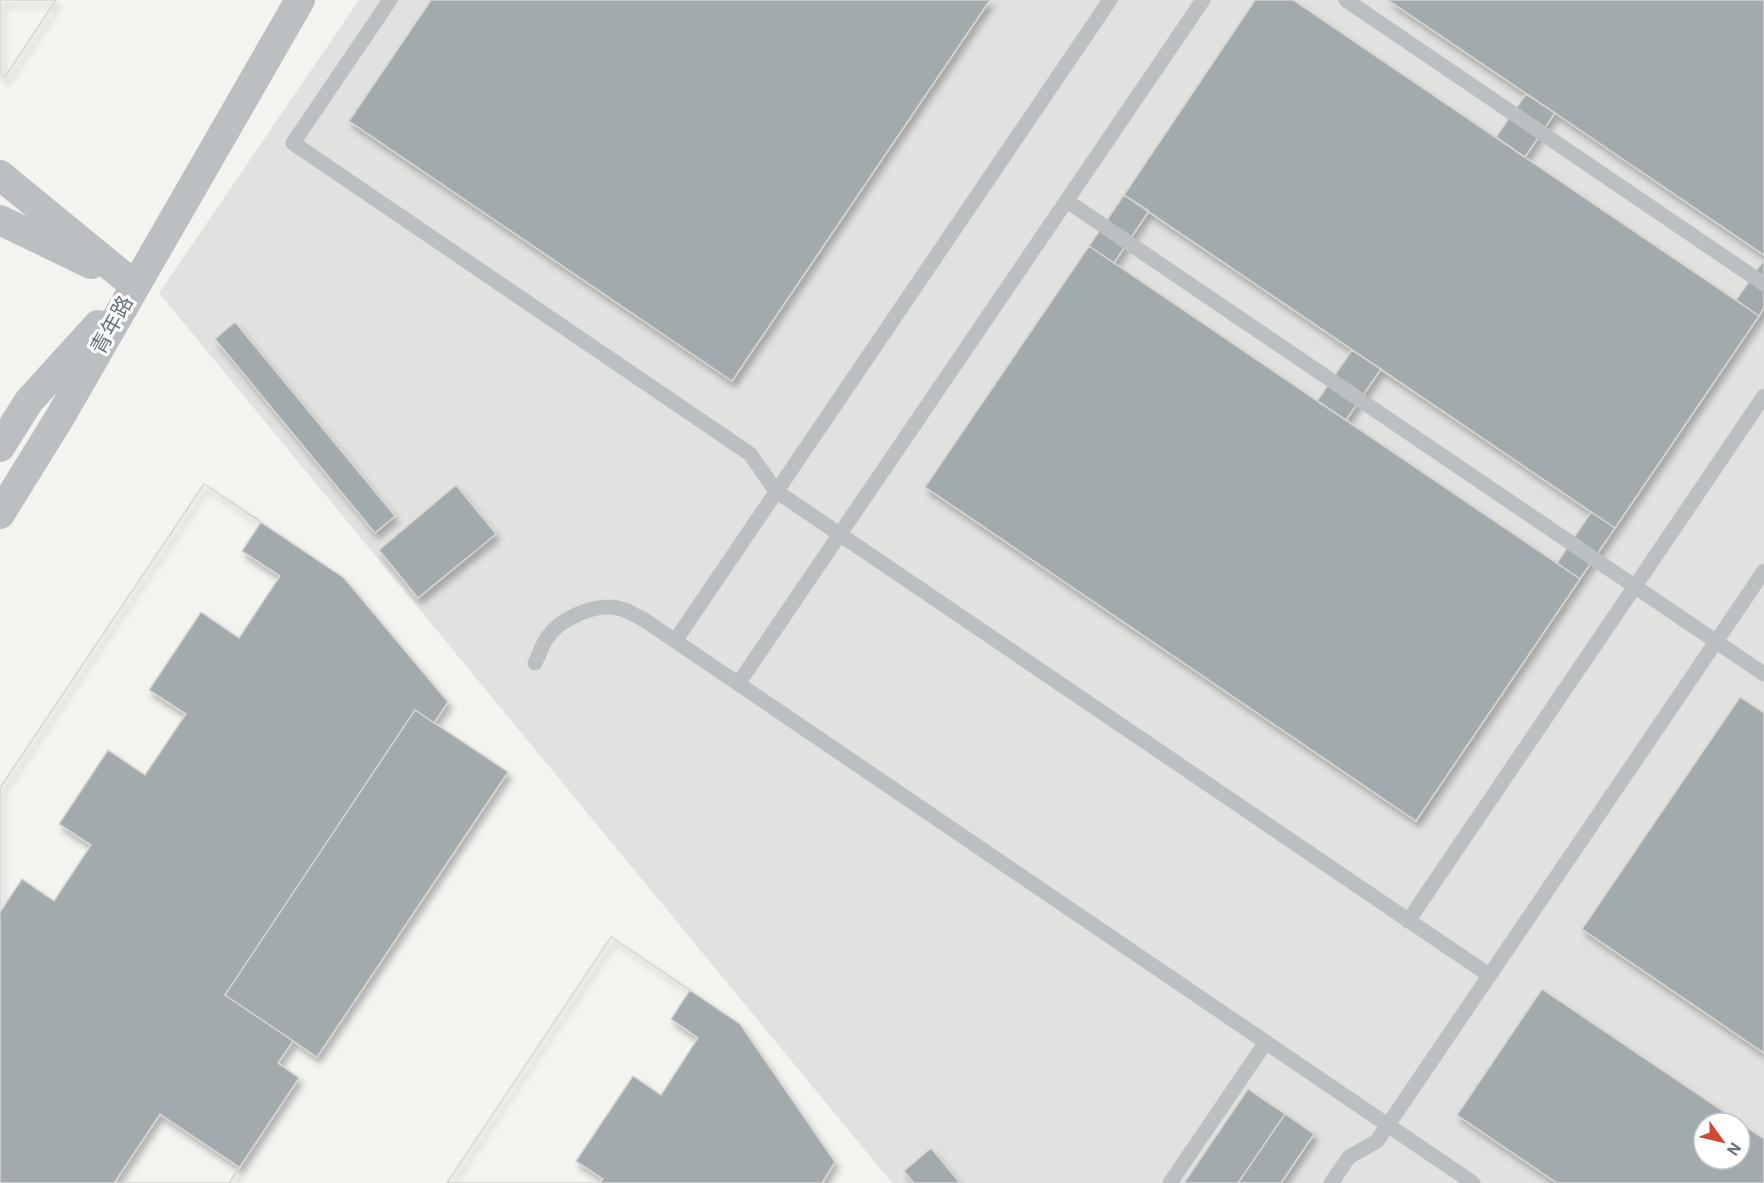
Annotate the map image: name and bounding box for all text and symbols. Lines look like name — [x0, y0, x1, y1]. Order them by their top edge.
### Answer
street label: 青年路 — [86, 292, 138, 358]
north arrow — [1692, 1111, 1752, 1171]
text: N — [1723, 1139, 1745, 1159]

